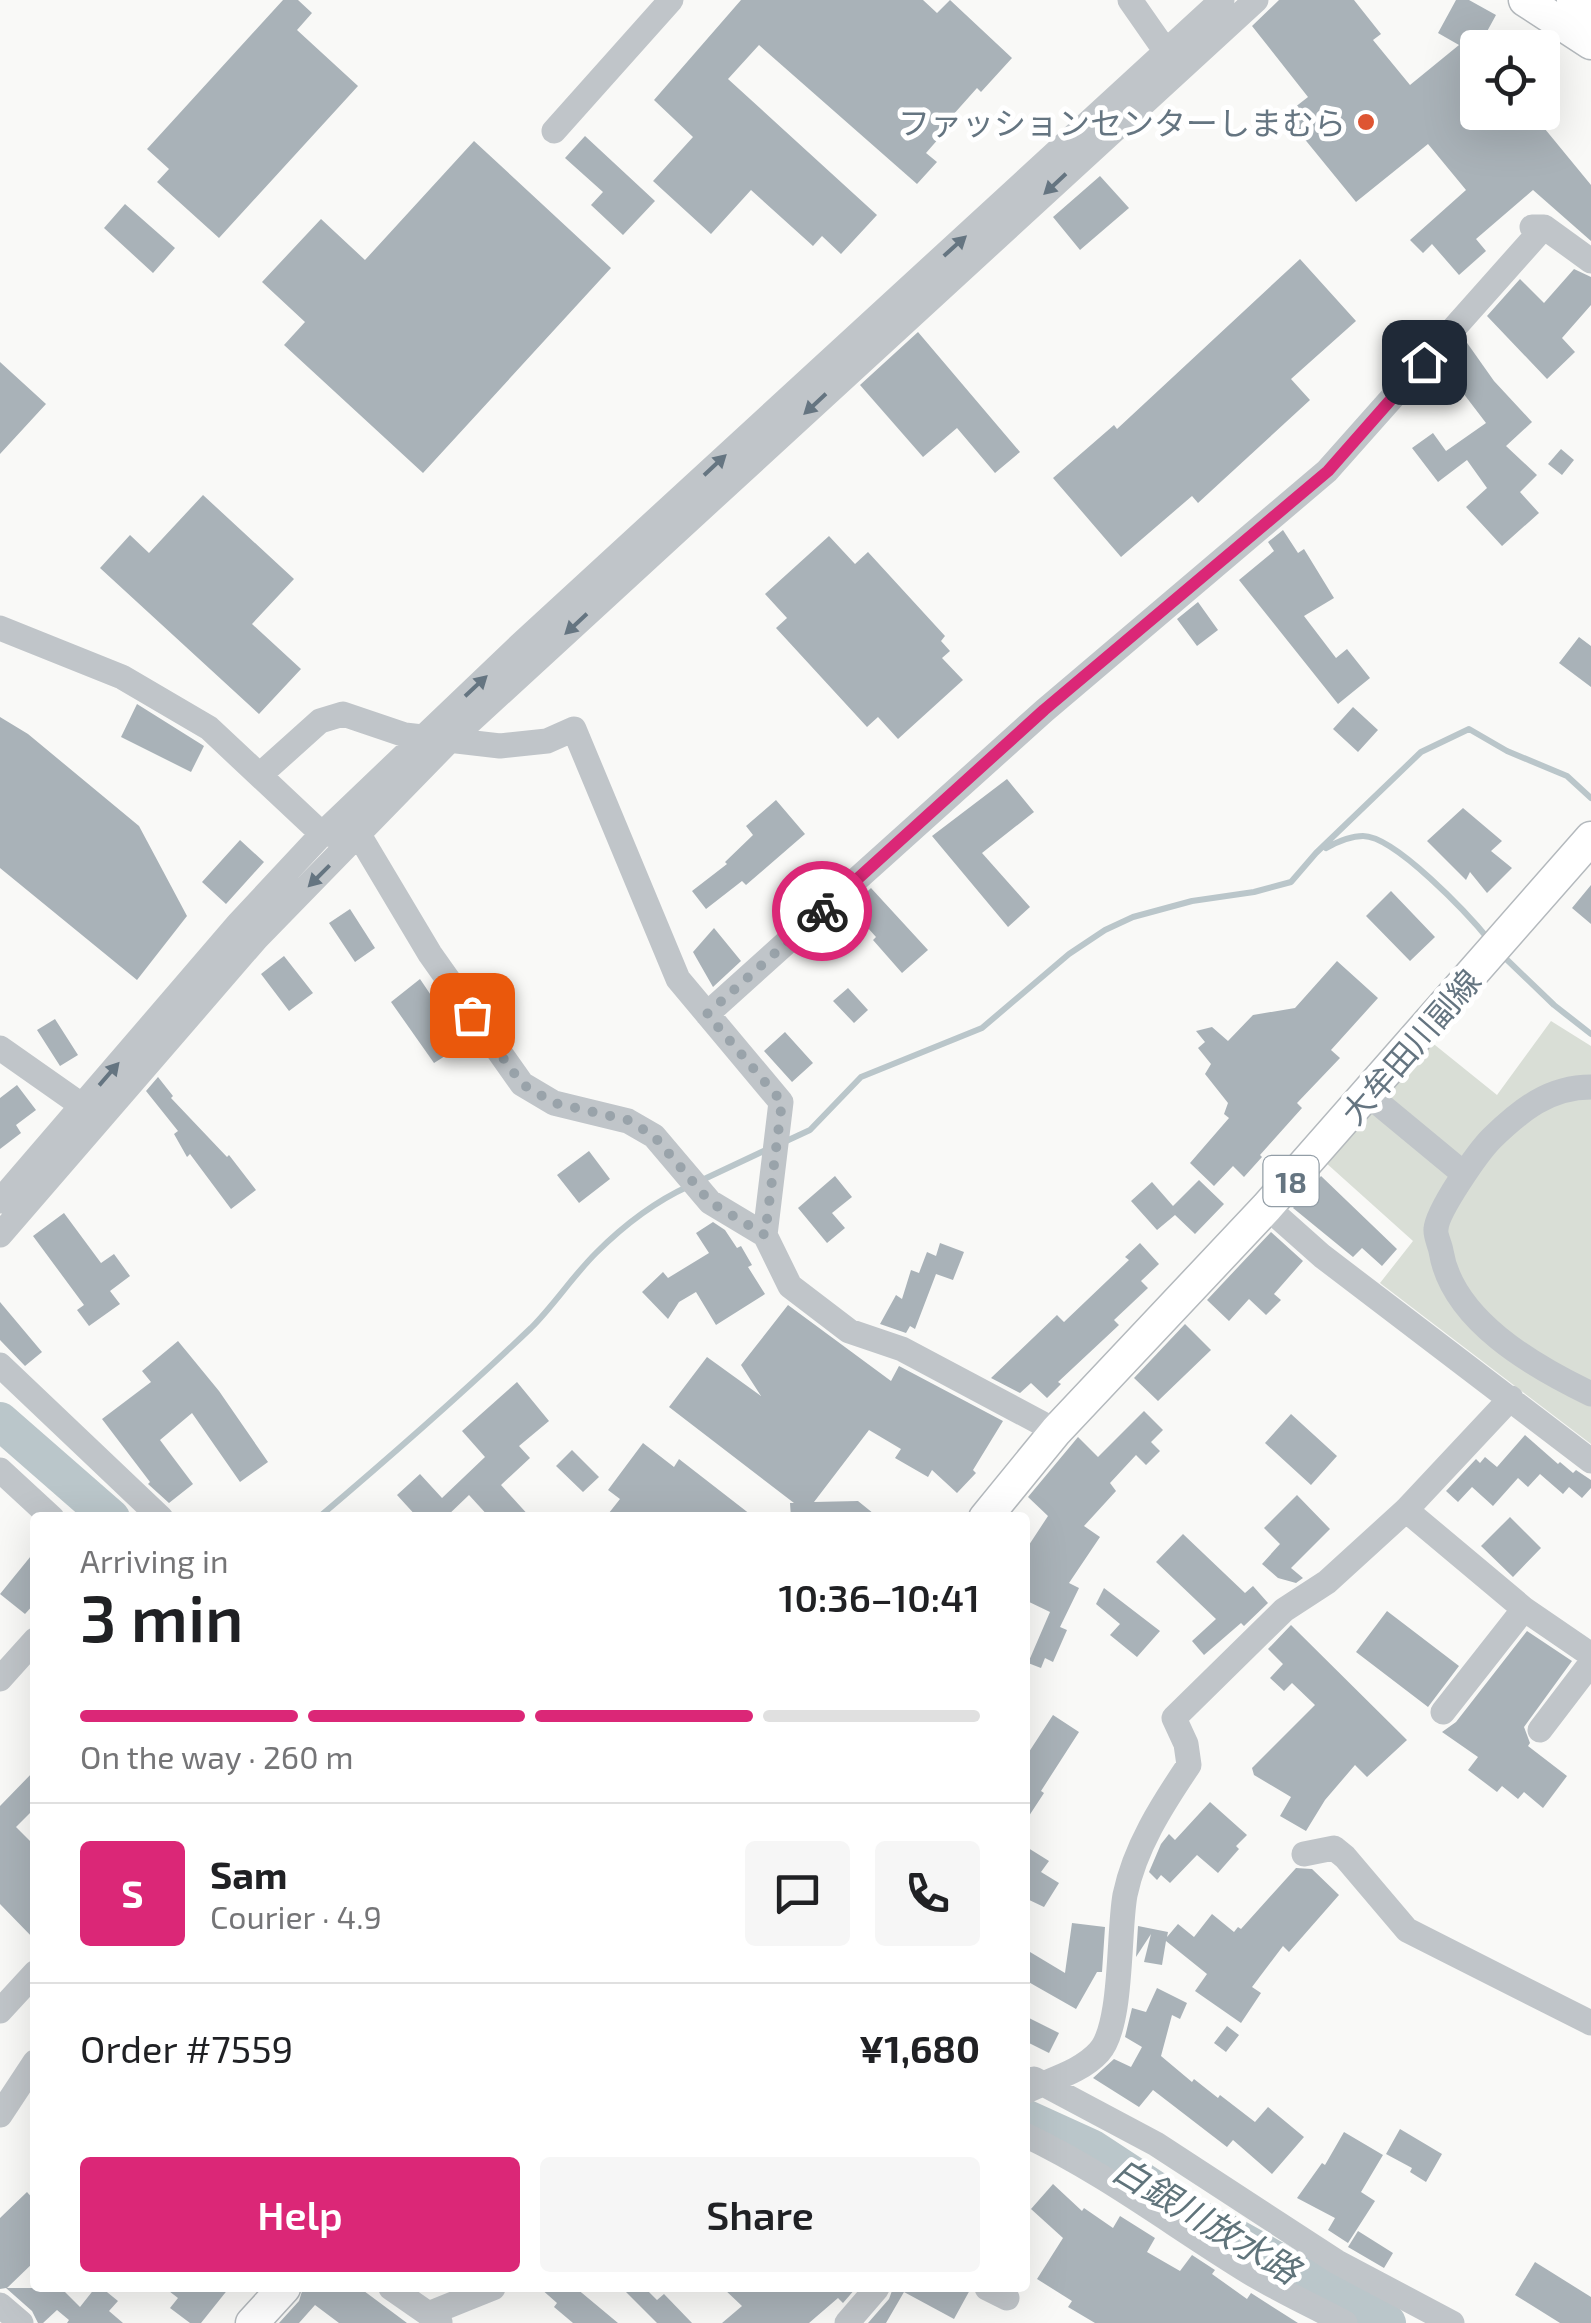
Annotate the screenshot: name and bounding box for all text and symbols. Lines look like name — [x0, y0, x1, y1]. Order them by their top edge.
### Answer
map controls — [1460, 30, 1560, 130]
button: locate — [1460, 30, 1560, 130]
place label: ファッションセンターしまむら — [898, 103, 1346, 141]
marker: ファッションセンターしまむら — [1355, 111, 1377, 133]
one-way arrow — [1043, 172, 1067, 195]
one-way arrow — [943, 235, 967, 258]
pin — [1382, 320, 1467, 405]
icon: home — [1397, 335, 1452, 390]
one-way arrow — [804, 392, 828, 415]
one-way arrow — [702, 455, 727, 477]
one-way arrow — [564, 612, 588, 635]
one-way arrow — [464, 675, 488, 698]
courier — [772, 861, 872, 961]
one-way arrow — [308, 863, 331, 887]
icon: bike — [795, 884, 850, 939]
street label: 大牟田川副線 — [1333, 961, 1487, 1131]
pin — [430, 973, 515, 1058]
icon: bag — [445, 988, 500, 1043]
one-way arrow — [97, 1062, 119, 1087]
road number: 18 — [1264, 1156, 1318, 1206]
text: Arriving in — [80, 1541, 229, 1579]
text: 10:36–10:41 — [779, 1574, 980, 1620]
text: 3 min — [80, 1577, 244, 1655]
text: On the way · 260 m — [80, 1737, 354, 1775]
button: chat — [745, 1841, 850, 1946]
button: phone — [875, 1841, 980, 1946]
text: Sam — [210, 1851, 287, 1897]
text: S — [121, 1870, 144, 1916]
text: Courier · 4.9 — [210, 1897, 382, 1935]
text: Order #7559 — [80, 2025, 293, 2071]
text: ¥1,680 — [859, 2025, 980, 2071]
water label: 白銀川放水路 — [1106, 2147, 1310, 2293]
button: Help — [80, 2157, 520, 2272]
button: Share — [540, 2157, 980, 2272]

